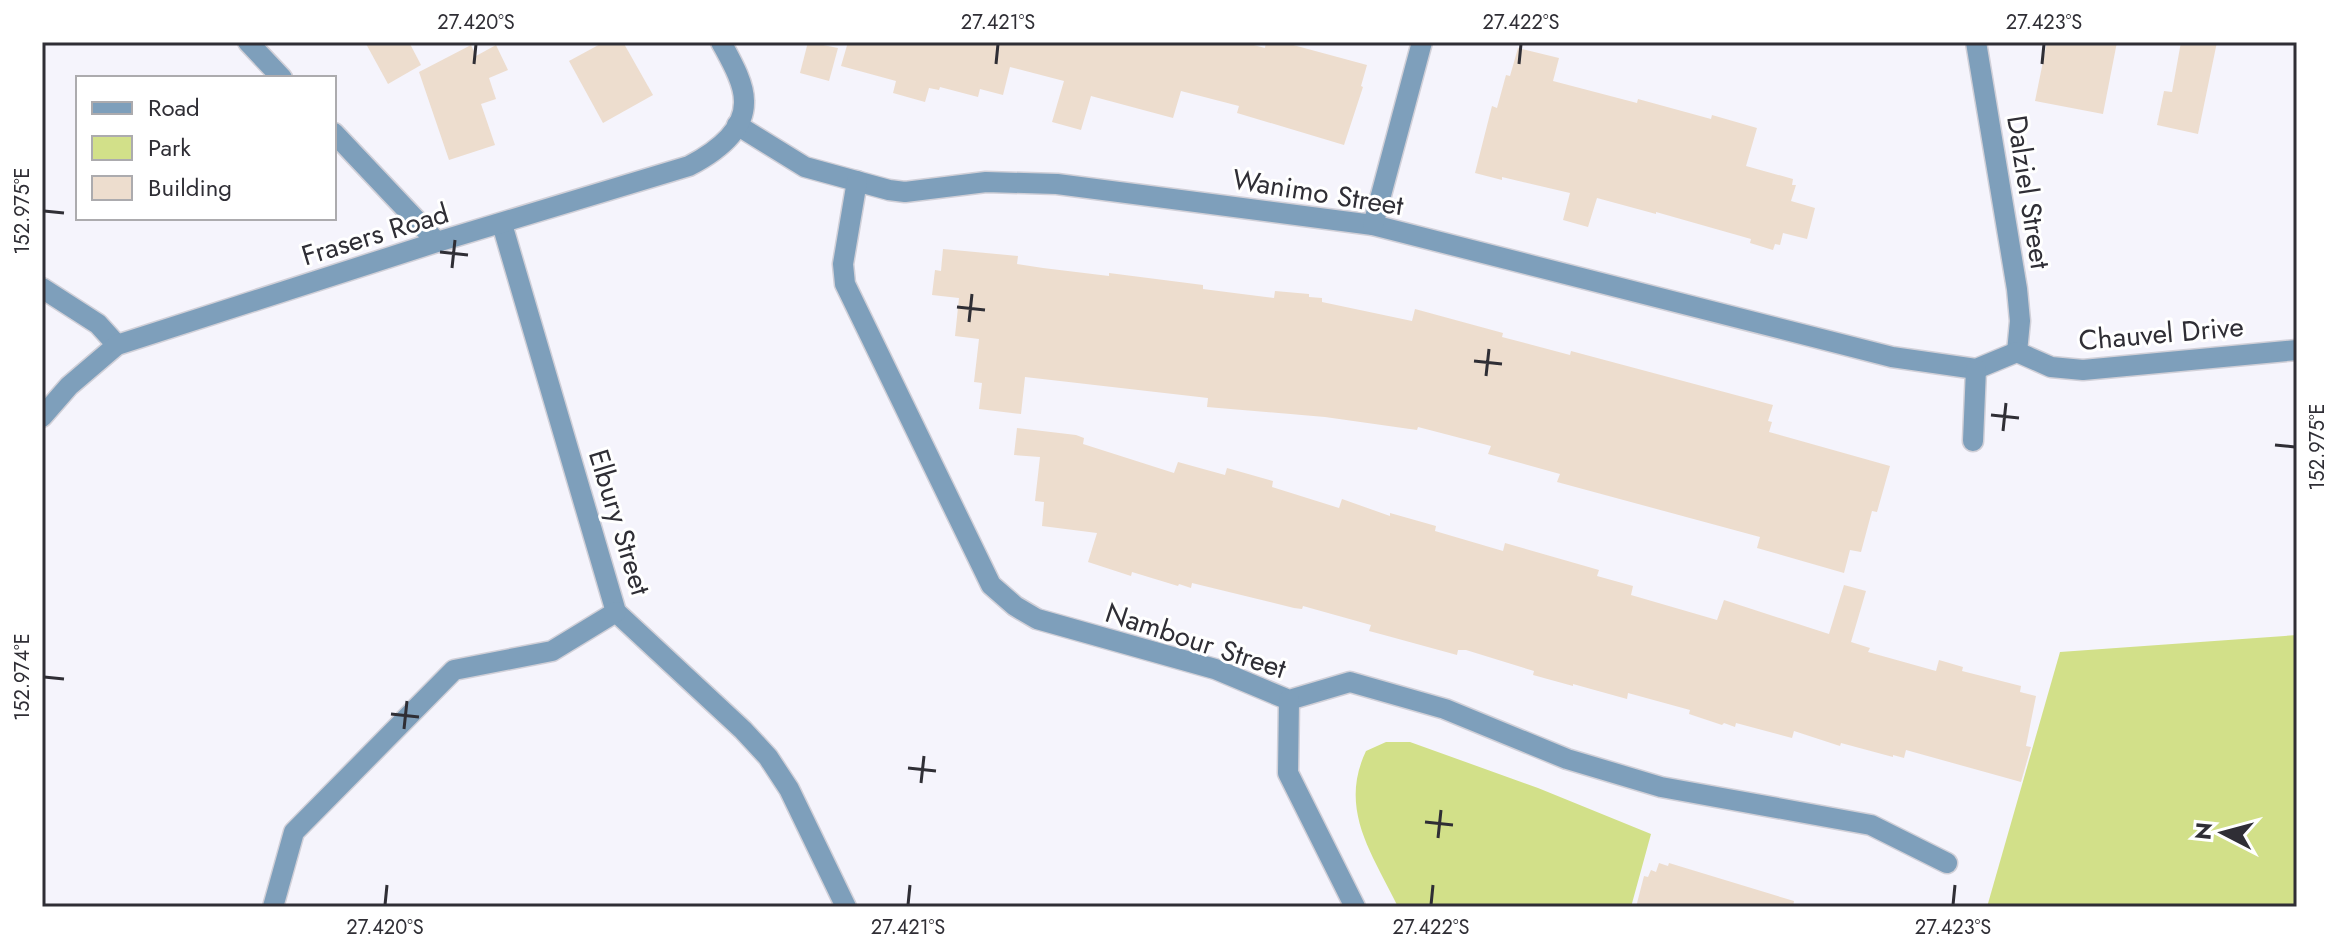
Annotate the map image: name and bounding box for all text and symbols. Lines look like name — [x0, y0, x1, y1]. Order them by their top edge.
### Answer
text: 27.420°S — [437, 8, 515, 37]
text: 27.421°S — [961, 8, 1035, 37]
text: 27.422°S — [1483, 8, 1559, 37]
text: 27.423°S — [2006, 8, 2082, 37]
legend — [76, 76, 336, 220]
text: Road — [148, 90, 200, 125]
street label: Dalziel Street — [1996, 112, 2061, 272]
text: Park — [148, 130, 191, 165]
street label: Wanimo Street — [1229, 159, 1407, 226]
text: 152.975°E — [8, 168, 37, 254]
text: Building — [148, 170, 232, 205]
street label: Frasers Road — [297, 193, 454, 276]
street label: Chauvel Drive — [2077, 306, 2245, 361]
text: 152.975°E — [2303, 404, 2332, 490]
street label: Elbury Street — [578, 444, 661, 600]
street label: Nambour Street — [1100, 592, 1292, 689]
text: 152.974°E — [8, 633, 37, 721]
north arrow — [2183, 793, 2263, 873]
text: N — [2186, 821, 2220, 841]
text: 27.420°S — [346, 913, 424, 942]
text: 27.421°S — [871, 913, 945, 942]
text: 27.422°S — [1393, 913, 1469, 942]
text: 27.423°S — [1915, 913, 1991, 942]

